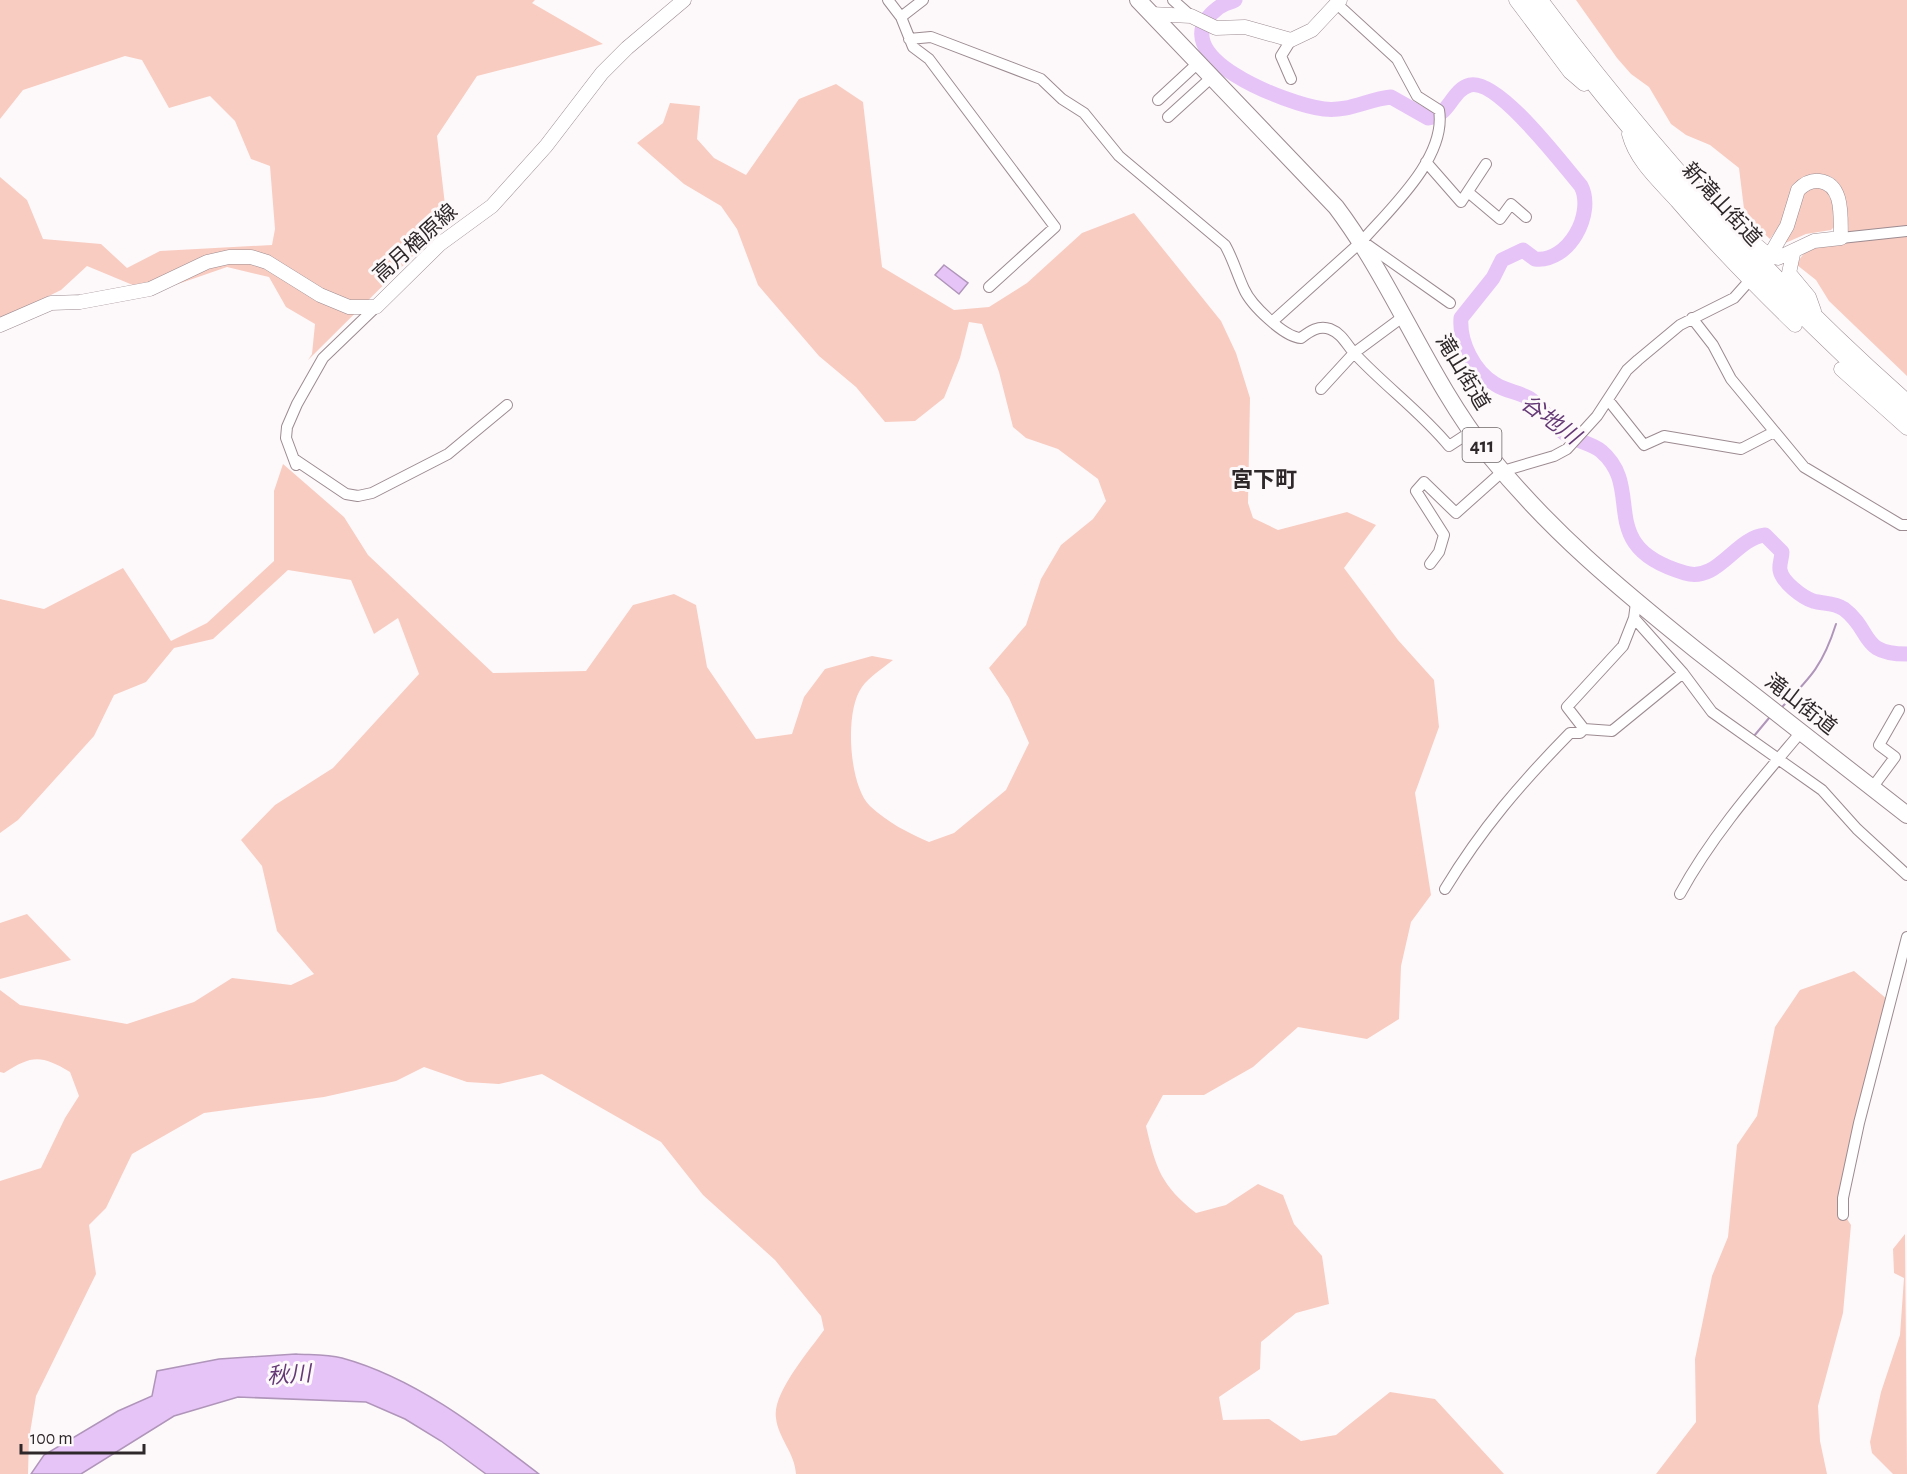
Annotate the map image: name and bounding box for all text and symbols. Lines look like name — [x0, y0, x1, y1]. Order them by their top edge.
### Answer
street label: 新滝山街道 — [1678, 158, 1766, 250]
street label: 高月楢原線 — [369, 200, 461, 286]
street label: 滝山街道 — [1432, 330, 1494, 414]
water label: 谷地川 — [1517, 391, 1586, 449]
road number: 411 — [1462, 428, 1502, 462]
district label: 宮下町 — [1231, 468, 1297, 491]
street label: 滝山街道 — [1761, 669, 1841, 739]
water label: 秋川 — [266, 1361, 314, 1388]
scale bar — [21, 1417, 144, 1455]
text: 100 m — [30, 1430, 73, 1448]

